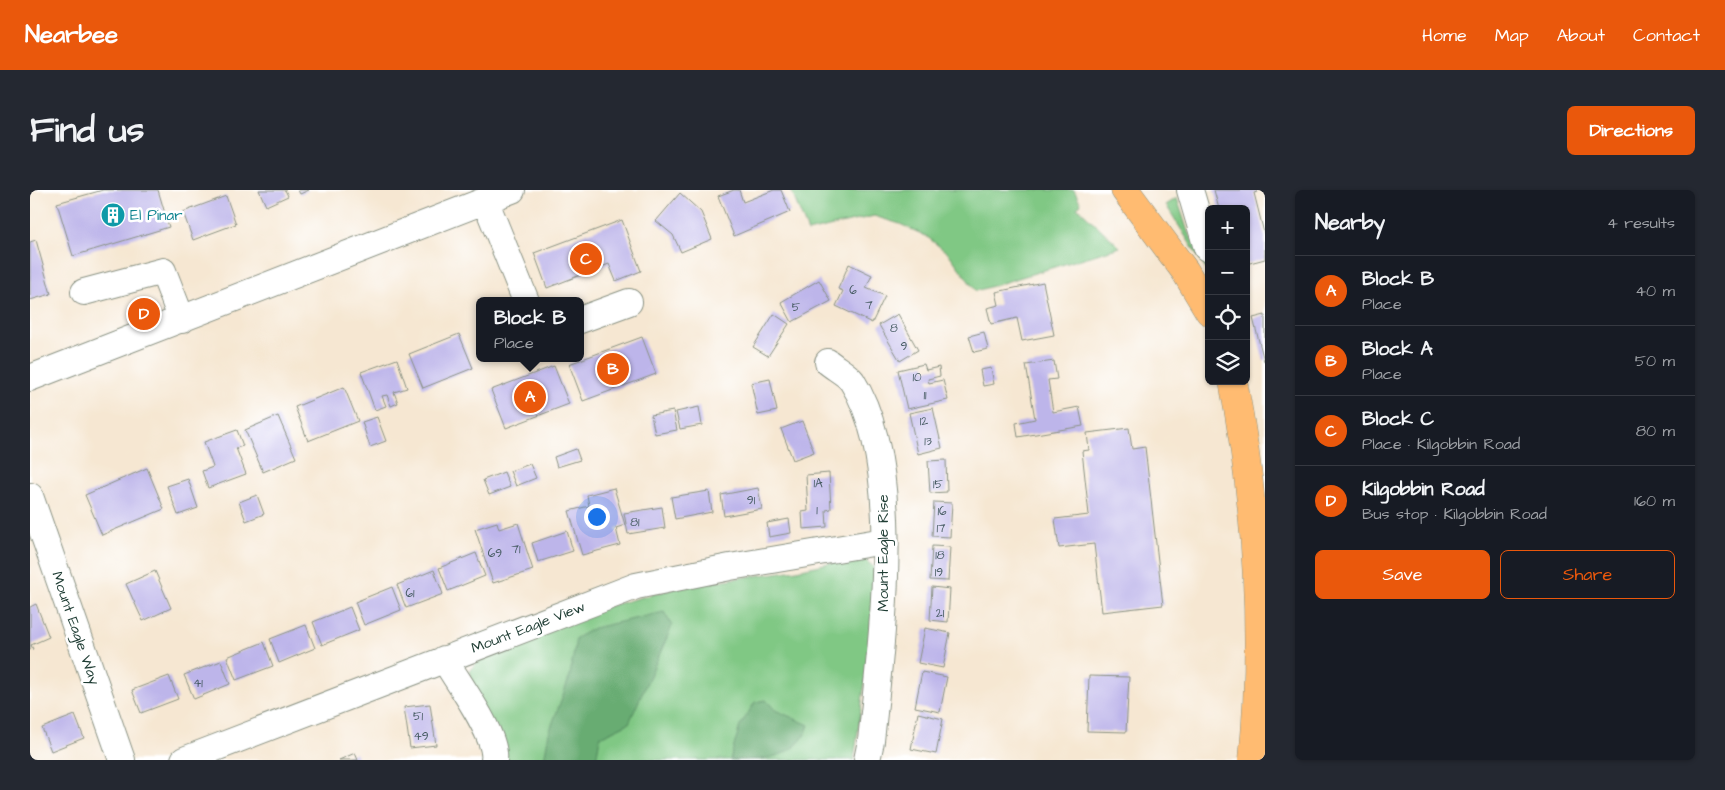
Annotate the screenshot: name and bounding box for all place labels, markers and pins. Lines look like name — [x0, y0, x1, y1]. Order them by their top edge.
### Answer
building icon: El Pinar — [100, 202, 126, 228]
place label: El Pinar — [130, 205, 183, 226]
pin: C — [570, 240, 602, 278]
pin: D — [128, 295, 160, 333]
pin: B — [597, 350, 629, 388]
pin: A — [514, 378, 546, 416]

